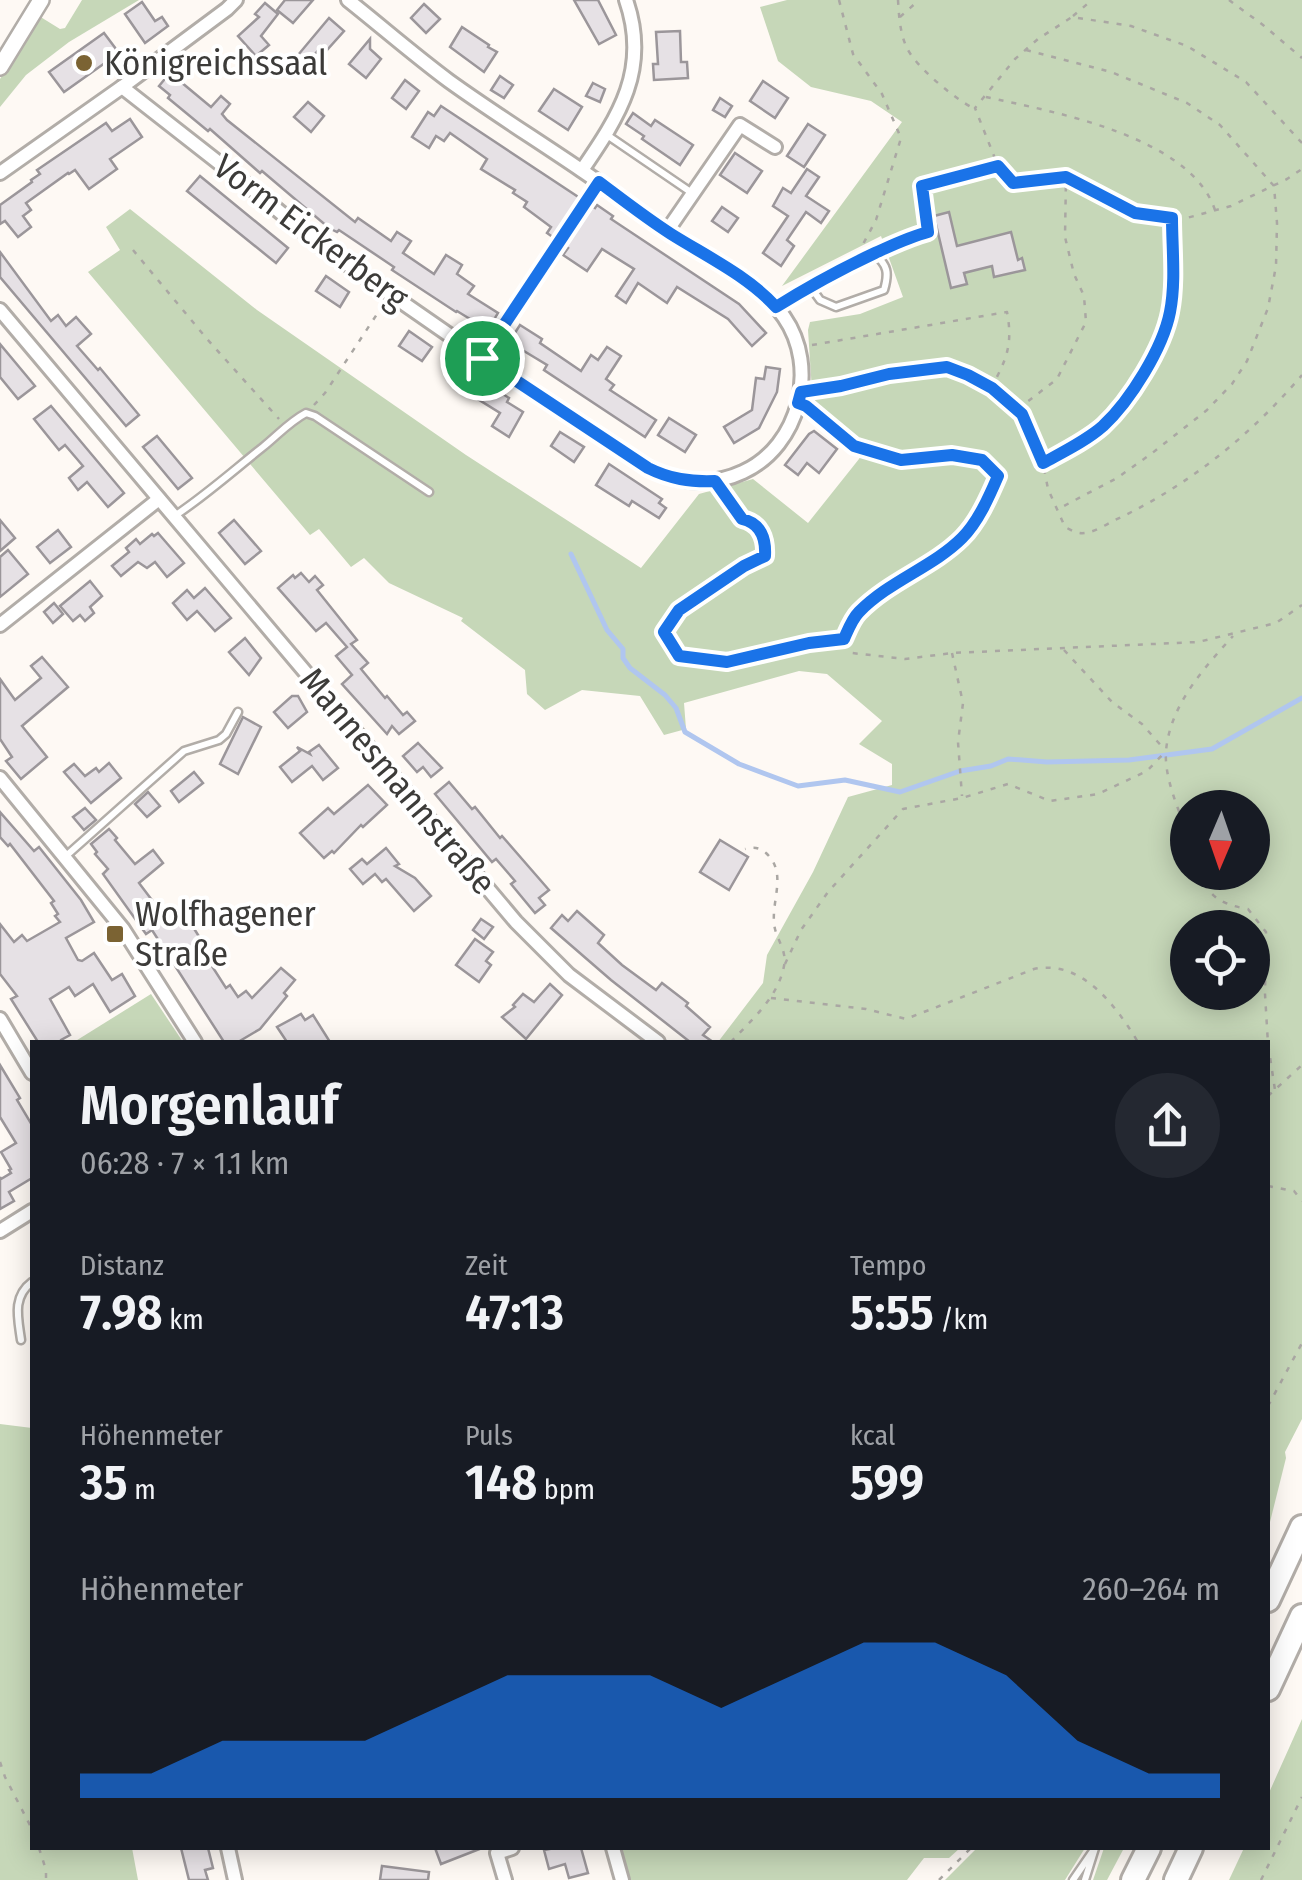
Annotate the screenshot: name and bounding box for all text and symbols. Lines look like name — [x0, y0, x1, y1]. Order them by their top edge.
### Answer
place label: Königreichssaal — [104, 42, 327, 84]
marker: Königreichssaal — [73, 52, 95, 74]
street label: Vorm Eickerberg — [206, 145, 417, 319]
pin — [440, 316, 525, 401]
icon: arrive — [455, 331, 510, 386]
street label: Mannesmannstraße — [291, 659, 505, 903]
north arrow — [1170, 790, 1270, 890]
map controls — [1170, 790, 1270, 1010]
place label: Wolfhagener Straße — [135, 893, 316, 975]
button: locate — [1170, 910, 1270, 1010]
marker: Wolfhagener Straße — [104, 923, 126, 945]
text: Morgenlauf — [80, 1073, 339, 1139]
button: share — [1115, 1073, 1220, 1178]
text: 06:28 · 7 × 1.1 km — [80, 1144, 289, 1182]
text: Distanz — [80, 1249, 164, 1282]
text: Zeit — [465, 1249, 508, 1282]
text: Tempo — [850, 1249, 926, 1282]
text: 7.98 — [80, 1282, 163, 1342]
text: 47:13 — [465, 1282, 564, 1342]
text: 5:55 — [850, 1282, 934, 1342]
text: km — [163, 1303, 204, 1336]
text: /km — [934, 1303, 988, 1336]
text: Höhenmeter — [80, 1419, 223, 1452]
text: Puls — [465, 1419, 513, 1452]
text: kcal — [850, 1419, 895, 1452]
text: 35 — [80, 1452, 128, 1512]
text: 148 — [465, 1452, 537, 1512]
text: 599 — [850, 1452, 924, 1512]
text: m — [128, 1473, 156, 1506]
text: bpm — [537, 1473, 595, 1506]
text: Höhenmeter — [80, 1570, 243, 1608]
text: 260–264 m — [1083, 1570, 1220, 1608]

